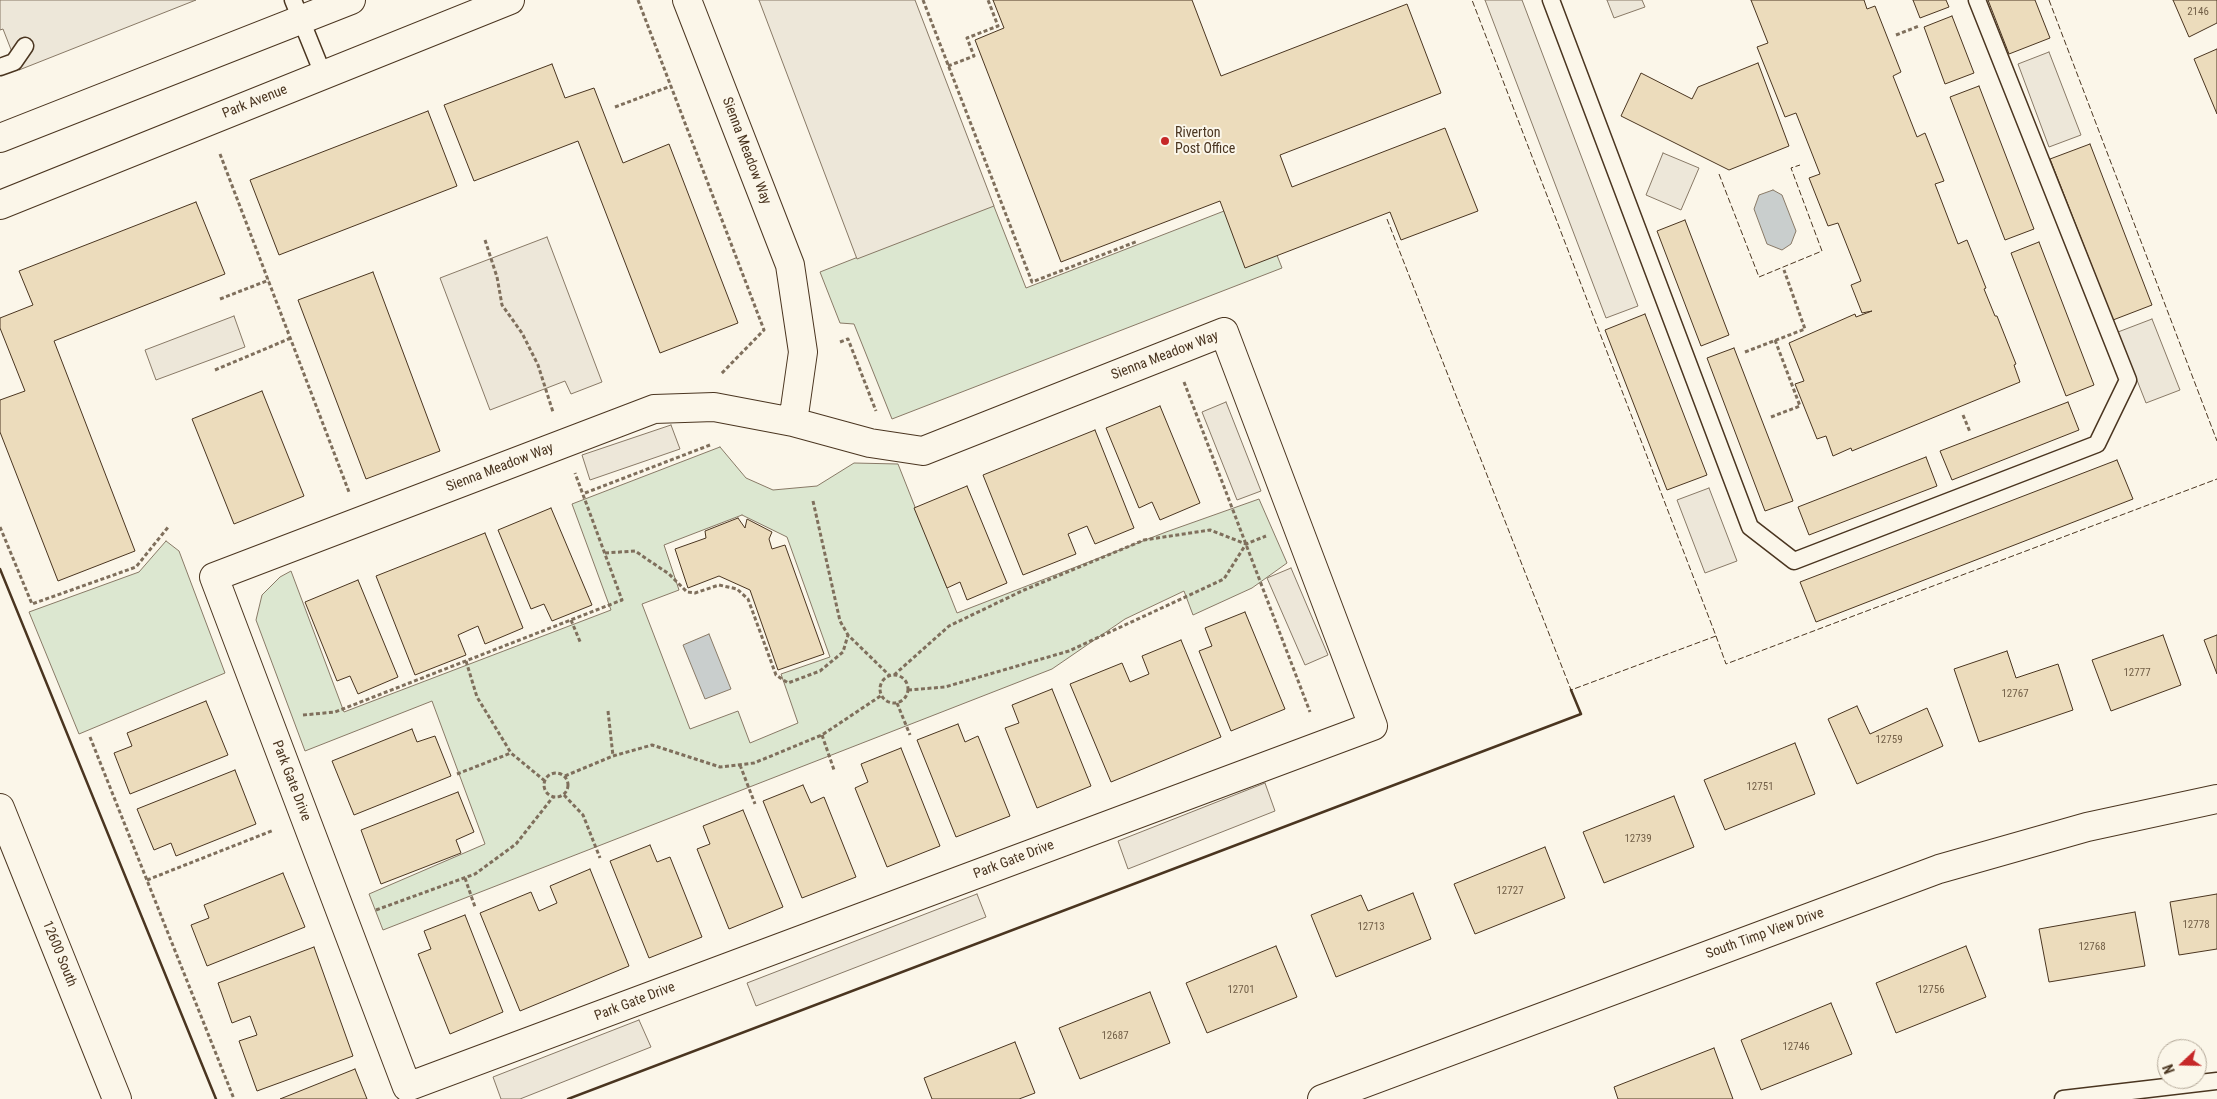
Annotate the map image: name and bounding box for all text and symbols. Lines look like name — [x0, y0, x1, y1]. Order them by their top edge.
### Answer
house number: 2146 — [2187, 5, 2209, 19]
street label: Park Avenue — [220, 81, 290, 123]
street label: Sienna Meadow Way — [718, 95, 774, 207]
place label: Riverton Post Office — [1175, 125, 1235, 158]
marker: Riverton Post Office — [1159, 135, 1171, 147]
street label: Sienna Meadow Way — [1109, 328, 1221, 384]
street label: Sienna Meadow Way — [444, 440, 556, 496]
house number: 12777 — [2123, 666, 2151, 680]
house number: 12767 — [2001, 687, 2029, 701]
house number: 12759 — [1875, 733, 1903, 747]
street label: Park Gate Drive — [268, 738, 314, 824]
house number: 12751 — [1746, 780, 1774, 794]
house number: 12739 — [1624, 832, 1652, 846]
street label: Park Gate Drive — [971, 837, 1057, 883]
house number: 12727 — [1496, 884, 1524, 898]
street label: South Timp View Drive — [1704, 905, 1826, 963]
house number: 12778 — [2182, 918, 2210, 932]
street label: 12600 South — [38, 919, 80, 989]
house number: 12713 — [1357, 920, 1385, 934]
house number: 12768 — [2078, 940, 2106, 954]
street label: Park Gate Drive — [592, 979, 678, 1025]
house number: 12701 — [1227, 983, 1255, 997]
house number: 12756 — [1917, 983, 1945, 997]
house number: 12687 — [1101, 1029, 1129, 1043]
north arrow — [2157, 1039, 2207, 1089]
house number: 12746 — [1782, 1040, 1810, 1054]
text: N — [2160, 1062, 2178, 1076]

